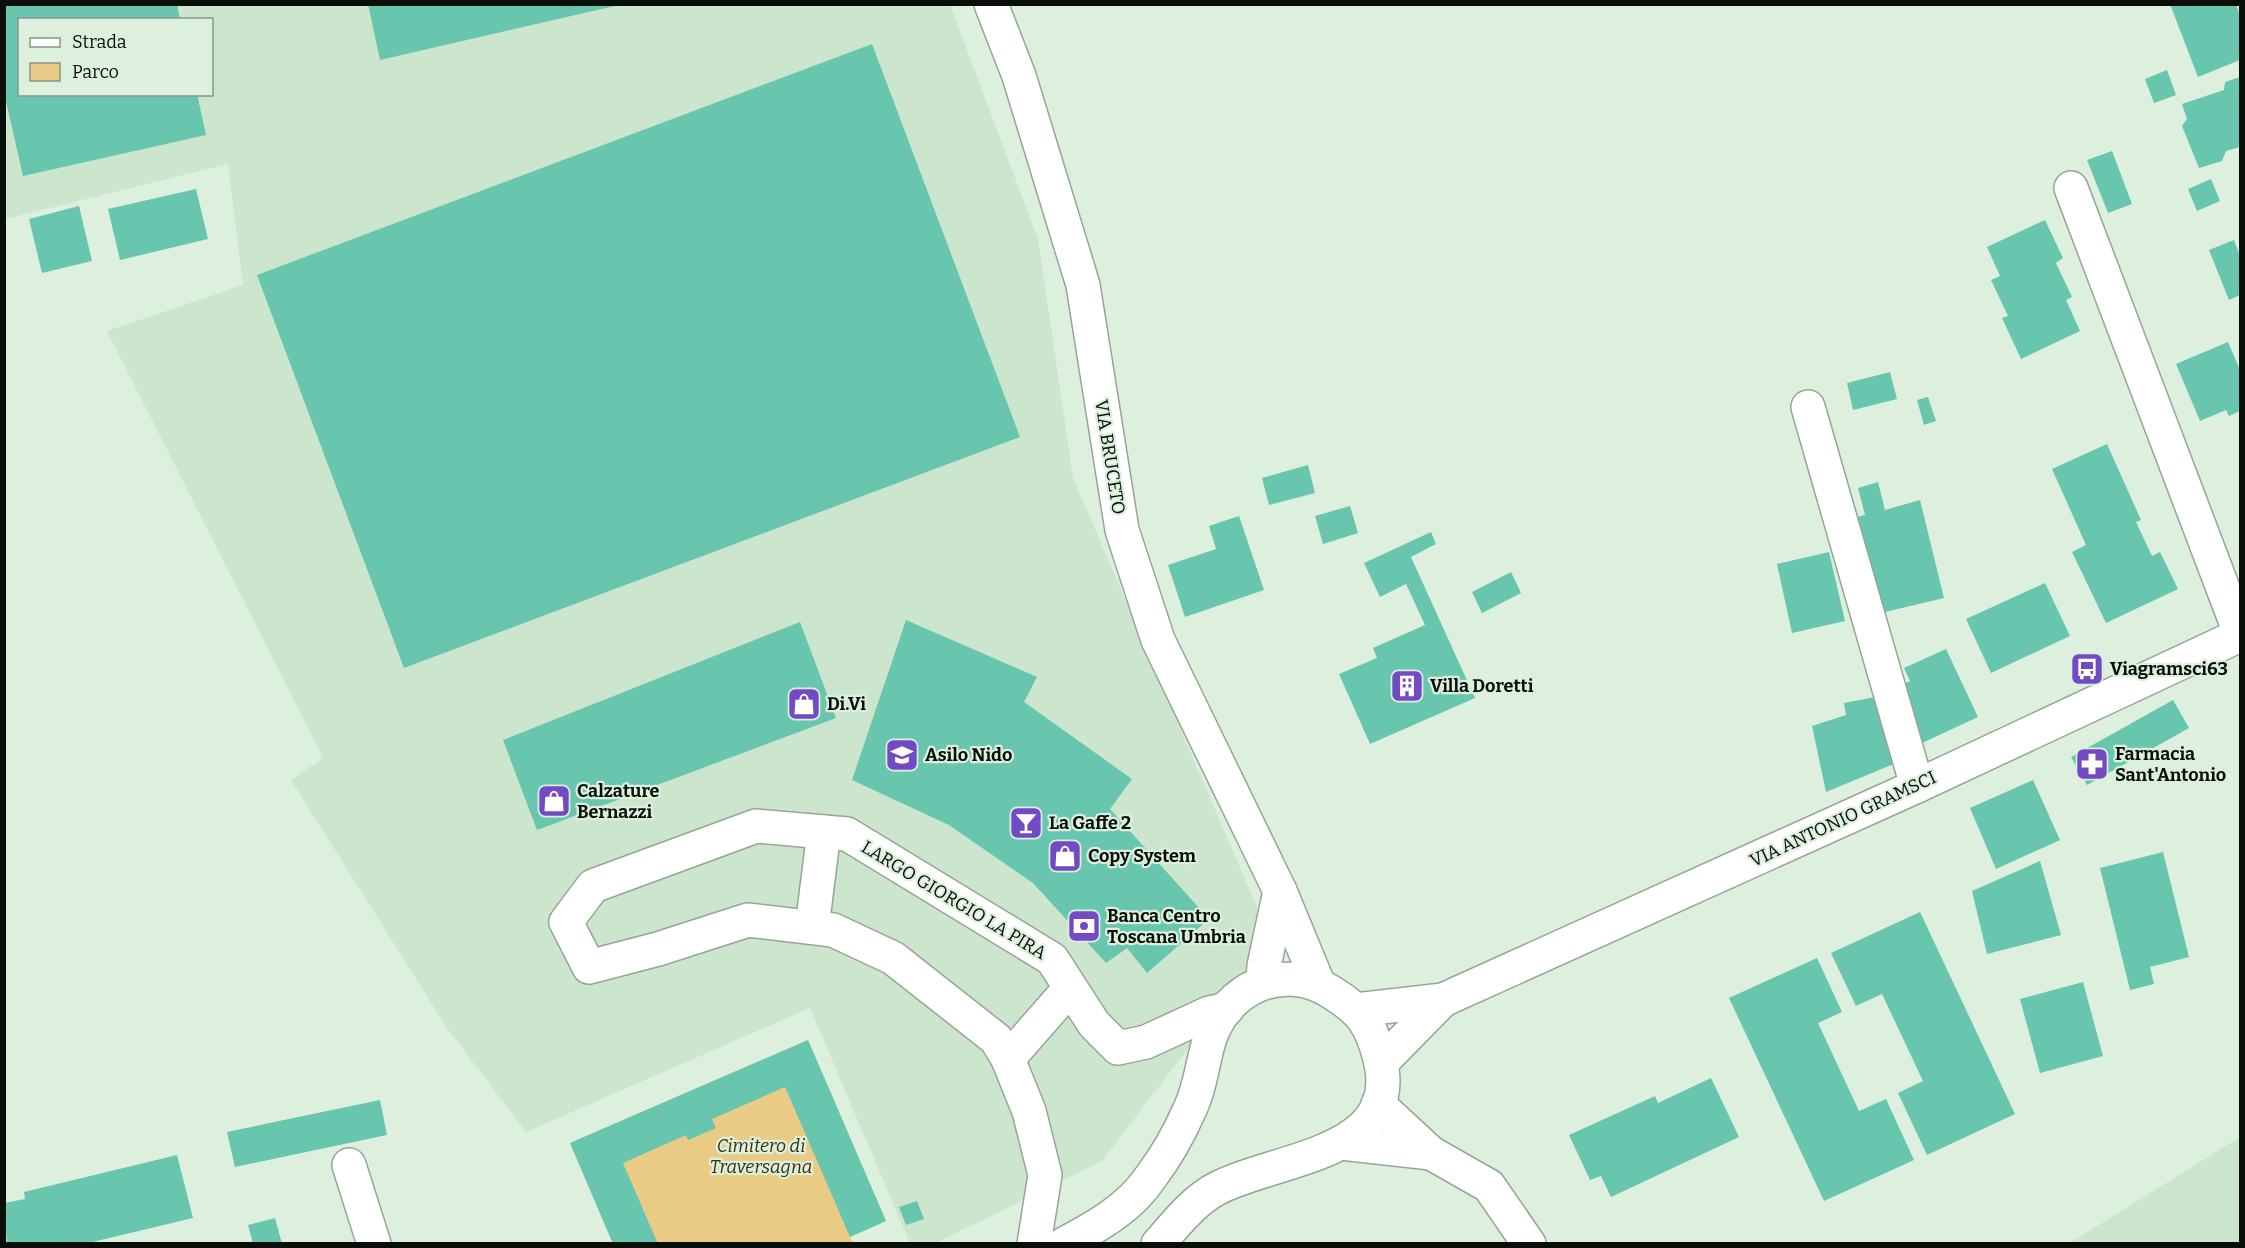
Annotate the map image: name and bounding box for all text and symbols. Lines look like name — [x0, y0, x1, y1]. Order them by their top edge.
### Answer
legend — [18, 18, 213, 96]
text: Strada — [72, 31, 127, 53]
text: Parco — [72, 61, 119, 83]
street label: VIA BRUCETO — [1090, 398, 1130, 516]
bus stop icon: Viagramsci63 — [2069, 651, 2105, 687]
place label: Viagramsci63 — [2110, 658, 2228, 680]
building icon: Villa Doretti — [1389, 668, 1425, 704]
place label: Villa Doretti — [1430, 675, 1534, 697]
shop icon: Di.Vi — [786, 686, 822, 722]
place label: Di.Vi — [827, 693, 866, 715]
school or university icon: Asilo Nido — [884, 737, 920, 773]
place label: Farmacia Sant'Antonio — [2115, 743, 2226, 786]
place label: Asilo Nido — [925, 744, 1012, 766]
pharmacy icon: Farmacia Sant'Antonio — [2074, 746, 2110, 782]
street label: VIA ANTONIO GRAMSCI — [1746, 766, 1940, 872]
place label: Calzature Bernazzi — [577, 780, 660, 823]
shop icon: Calzature Bernazzi — [536, 783, 572, 819]
bar icon: La Gaffe 2 — [1008, 805, 1044, 841]
place label: La Gaffe 2 — [1049, 812, 1131, 834]
street label: LARGO GIORGIO LA PIRA — [857, 836, 1051, 964]
shop icon: Copy System — [1047, 838, 1083, 874]
place label: Copy System — [1088, 845, 1196, 867]
place label: Banca Centro Toscana Umbria — [1107, 905, 1246, 948]
bank icon: Banca Centro Toscana Umbria — [1066, 908, 1102, 944]
park label: Cimitero di Traversagna — [710, 1135, 812, 1178]

